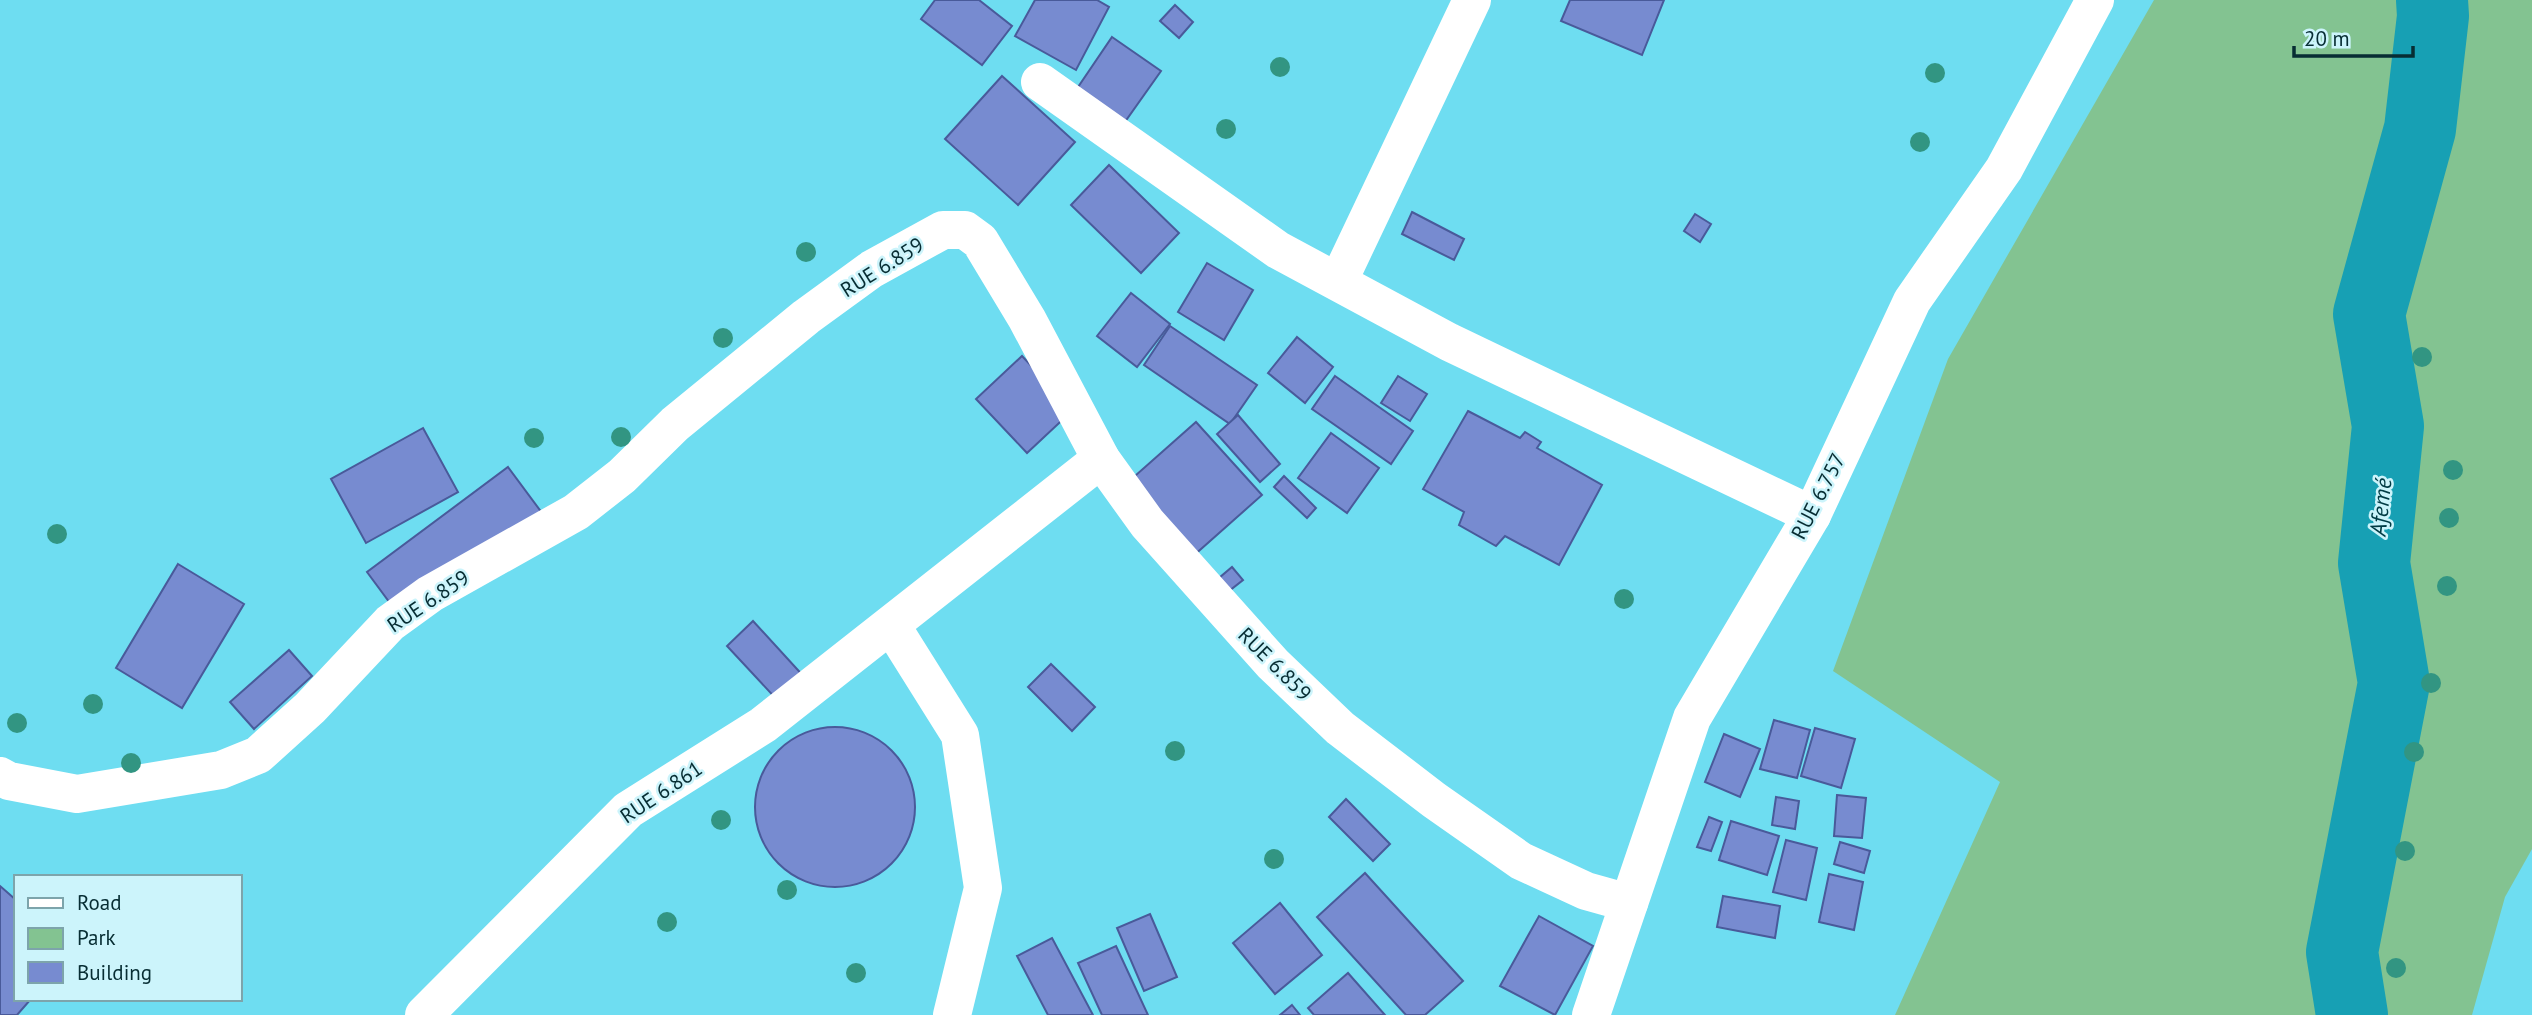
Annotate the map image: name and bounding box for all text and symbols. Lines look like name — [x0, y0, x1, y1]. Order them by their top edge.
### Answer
scale bar — [2294, 14, 2413, 58]
text: 20 m — [2304, 25, 2350, 52]
street label: RUE 6.859 — [835, 231, 929, 303]
street label: RUE 6.757 — [1785, 448, 1851, 544]
water label: Afemé — [2362, 476, 2397, 538]
street label: RUE 6.859 — [382, 564, 474, 638]
street label: RUE 6.859 — [1232, 621, 1318, 707]
street label: RUE 6.861 — [615, 755, 707, 829]
legend — [14, 875, 242, 1001]
text: Road — [77, 889, 121, 916]
text: Park — [77, 924, 116, 951]
text: Building — [77, 959, 152, 986]

